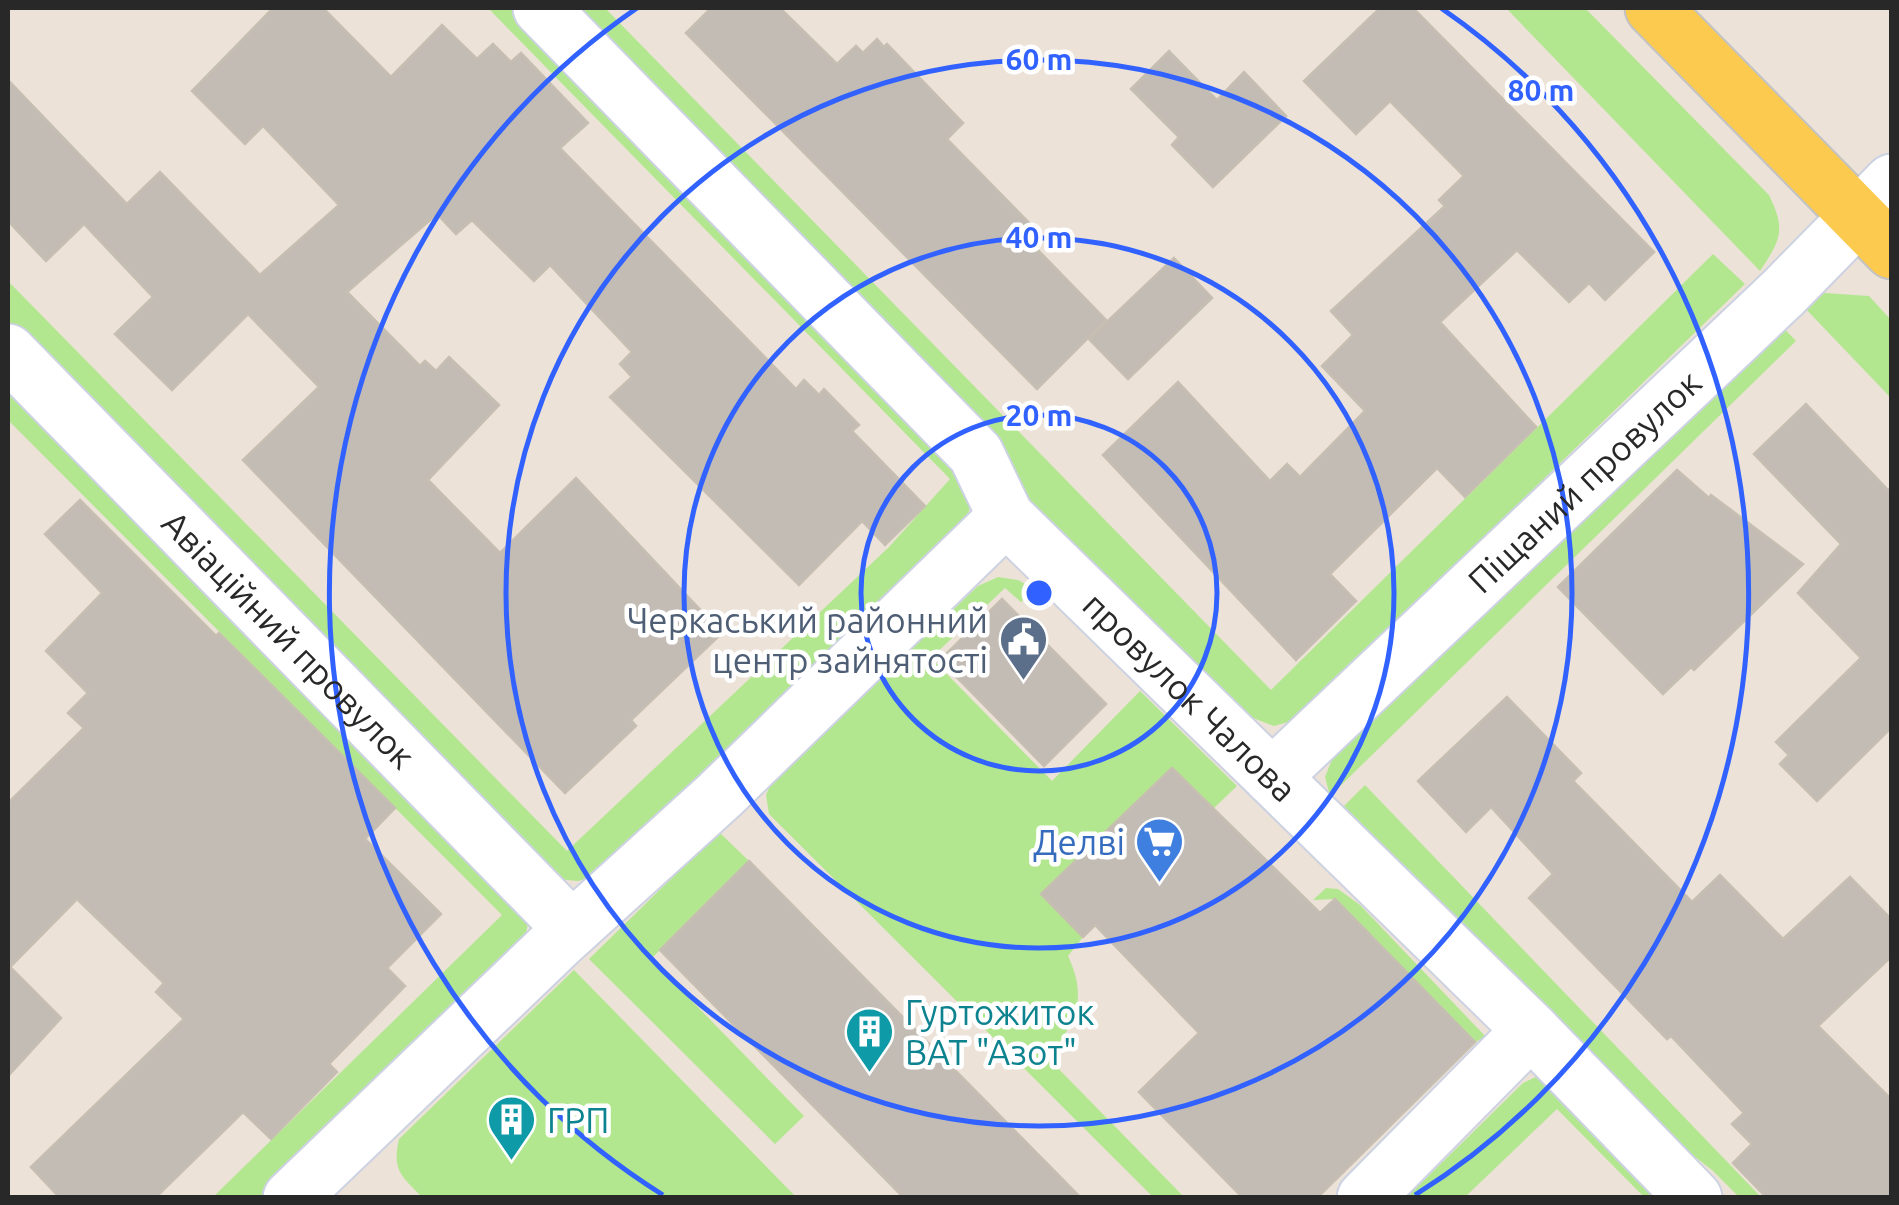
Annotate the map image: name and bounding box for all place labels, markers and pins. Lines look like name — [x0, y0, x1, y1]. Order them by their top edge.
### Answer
centre of rings — [1021, 575, 1057, 611]
place label: Черкаський районний центр зайнятості — [627, 600, 988, 680]
public building icon: Черкаський районний центр зайнятості — [997, 614, 1049, 682]
supermarket icon: Делві — [1134, 816, 1186, 884]
place label: Делві — [1033, 822, 1125, 862]
place label: Гуртожиток ВАТ "Азот" — [905, 992, 1094, 1072]
building icon: Гуртожиток ВАТ "Азот" — [844, 1006, 896, 1074]
building icon: ГРП — [486, 1094, 538, 1162]
place label: ГРП — [547, 1100, 609, 1140]

